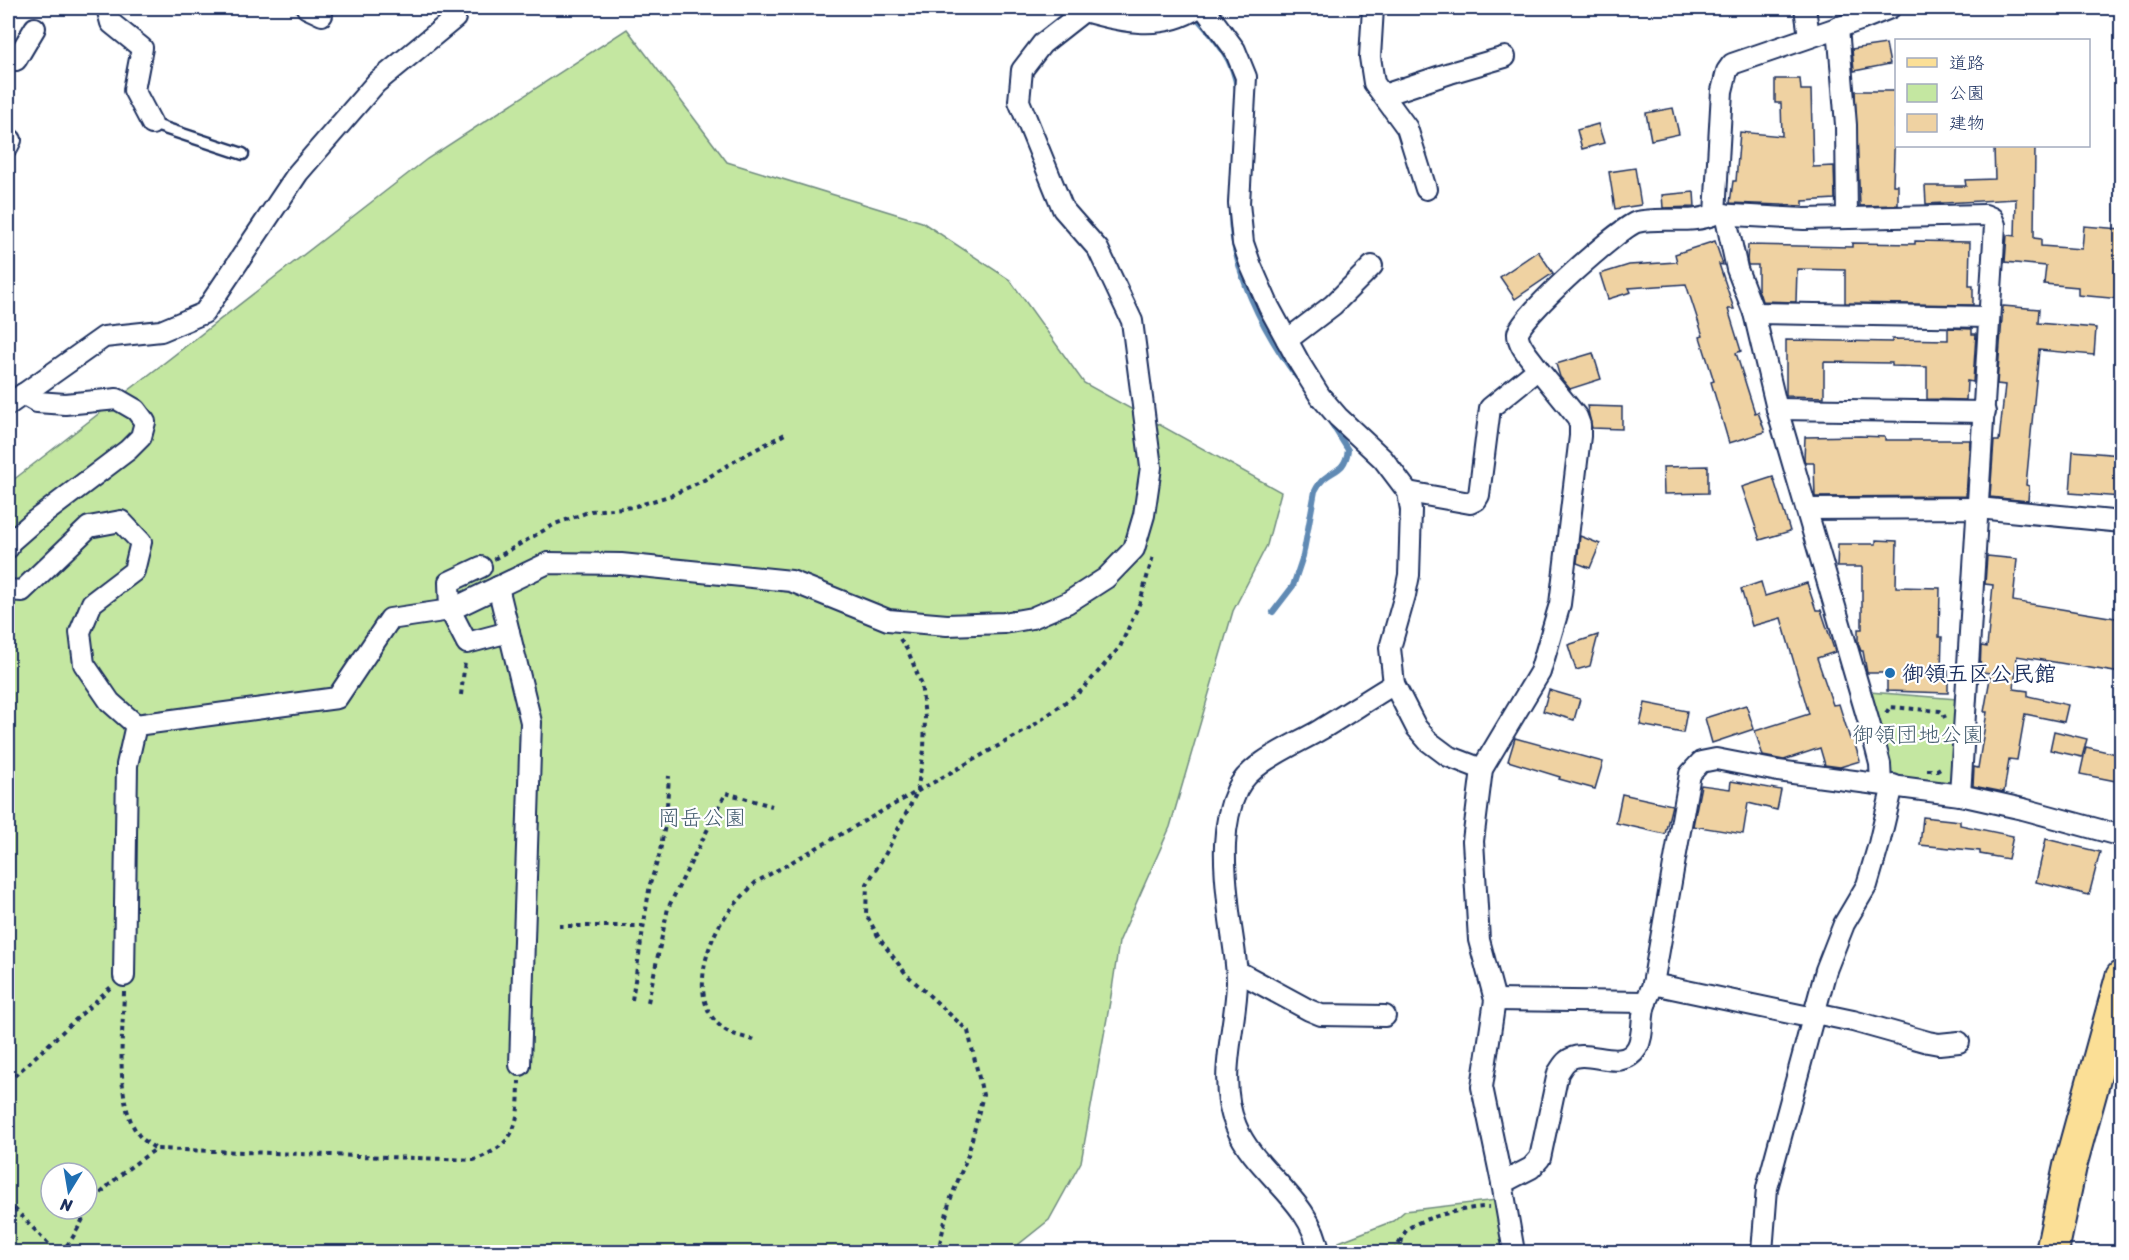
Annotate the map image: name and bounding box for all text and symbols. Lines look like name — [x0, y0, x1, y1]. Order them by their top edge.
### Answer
legend — [1895, 39, 2090, 147]
text: 道路 — [1949, 47, 1985, 79]
text: 公園 — [1949, 77, 1985, 109]
text: 建物 — [1949, 107, 1985, 139]
place label: 御領五区公民館 — [1902, 654, 2056, 693]
marker: 御領五区公民館 — [1883, 666, 1897, 680]
park label: 御領団地公園 — [1852, 715, 1984, 754]
park label: 岡岳公園 — [658, 798, 746, 837]
north arrow — [39, 1161, 99, 1221]
text: N — [57, 1190, 75, 1221]

